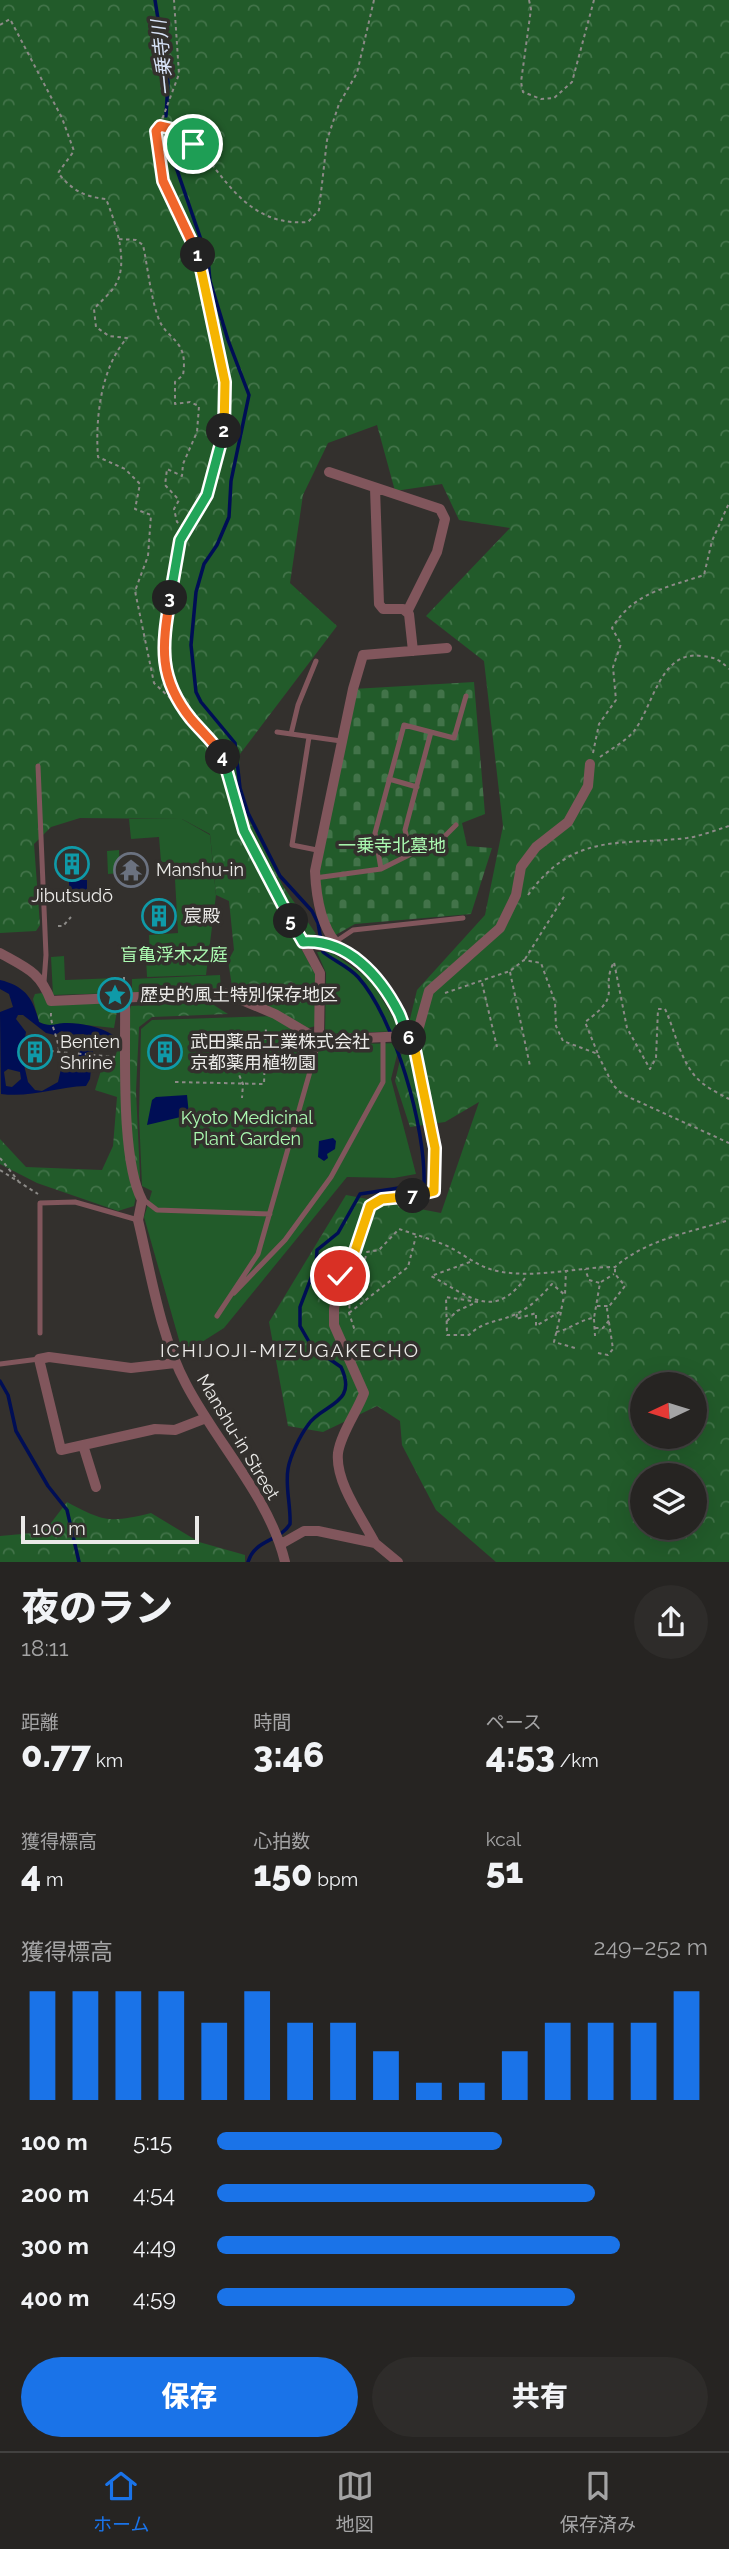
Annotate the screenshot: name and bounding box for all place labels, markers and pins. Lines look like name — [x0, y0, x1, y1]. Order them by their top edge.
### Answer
pin — [163, 114, 223, 174]
pin: 1 — [180, 238, 216, 272]
pin: 2 — [206, 414, 242, 448]
pin: 3 — [152, 580, 188, 616]
pin: 4 — [206, 740, 241, 774]
building icon: Jibutsudō — [53, 845, 91, 883]
temple icon: Manshu-in — [112, 851, 150, 889]
place label: Manshu-in — [156, 859, 244, 880]
place label: Jibutsudō — [31, 885, 113, 906]
building icon: 宸殿 — [140, 897, 178, 935]
pin: 5 — [274, 904, 308, 939]
place label: 宸殿 — [184, 905, 220, 926]
place icon: 歴史的風土特別保存地区 — [96, 976, 134, 1014]
place label: 歴史的風土特別保存地区 — [140, 984, 338, 1005]
pin: 6 — [392, 1020, 426, 1056]
place label: Benten Shrine — [60, 1031, 120, 1073]
place label: 武田薬品工業株式会社 京都薬用植物園 — [190, 1031, 370, 1073]
building icon: Benten Shrine — [16, 1033, 54, 1071]
building icon: 武田薬品工業株式会社 京都薬用植物園 — [146, 1033, 184, 1071]
pin: 7 — [396, 1178, 430, 1214]
pin — [310, 1246, 370, 1306]

